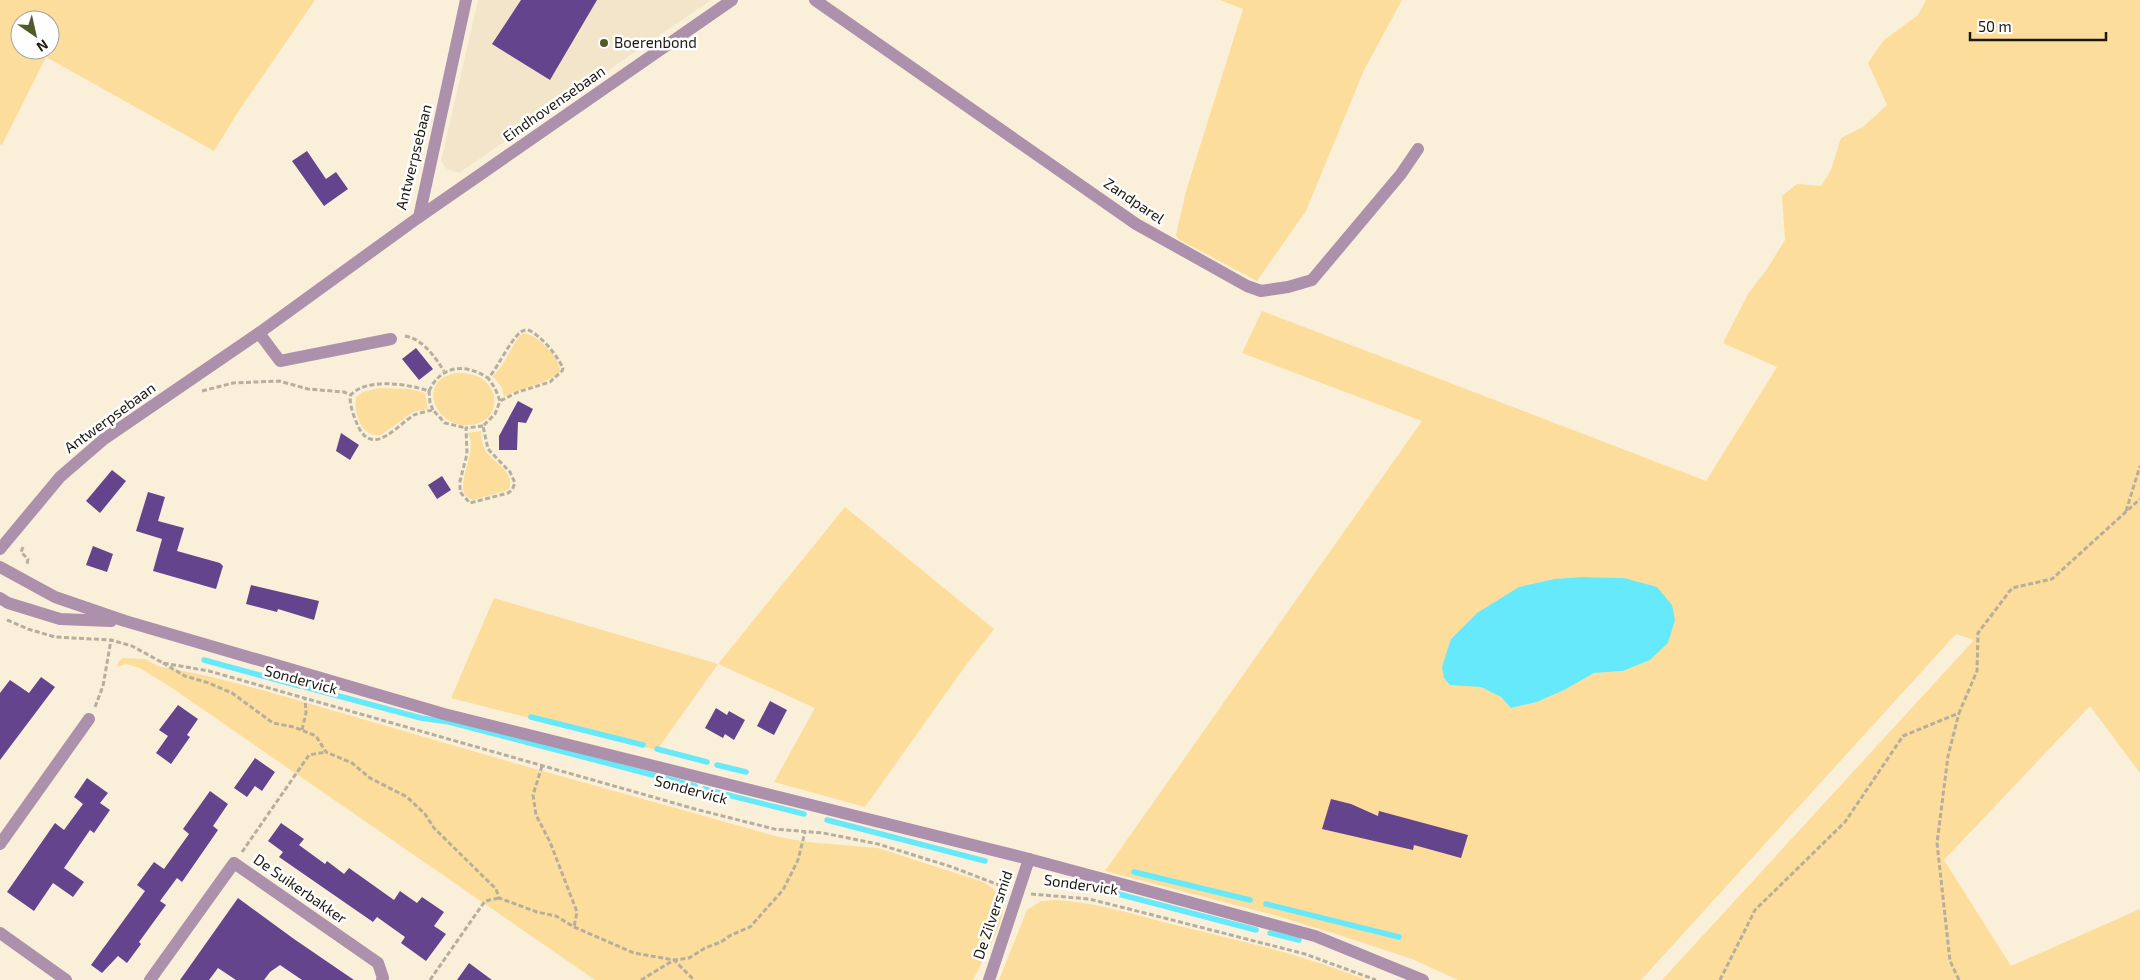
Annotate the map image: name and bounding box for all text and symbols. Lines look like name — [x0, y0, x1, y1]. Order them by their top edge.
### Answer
north arrow — [10, 10, 60, 60]
scale bar — [1970, 10, 2106, 42]
text: 50 m — [1978, 17, 2012, 35]
place label: Boerenbond — [614, 33, 697, 51]
text: N — [34, 36, 51, 56]
marker: Boerenbond — [598, 37, 610, 49]
street label: Eindhovensebaan — [499, 61, 608, 145]
street label: Antwerpsebaan — [391, 102, 435, 211]
street label: Zandparel — [1101, 173, 1169, 227]
street label: Antwerpsebaan — [60, 378, 158, 456]
street label: Sondervick — [263, 661, 340, 698]
street label: Sondervick — [653, 771, 730, 808]
street label: De Suikerbakker — [251, 849, 351, 927]
street label: De Zilversmid — [968, 868, 1016, 961]
street label: Sondervick — [1043, 870, 1120, 898]

